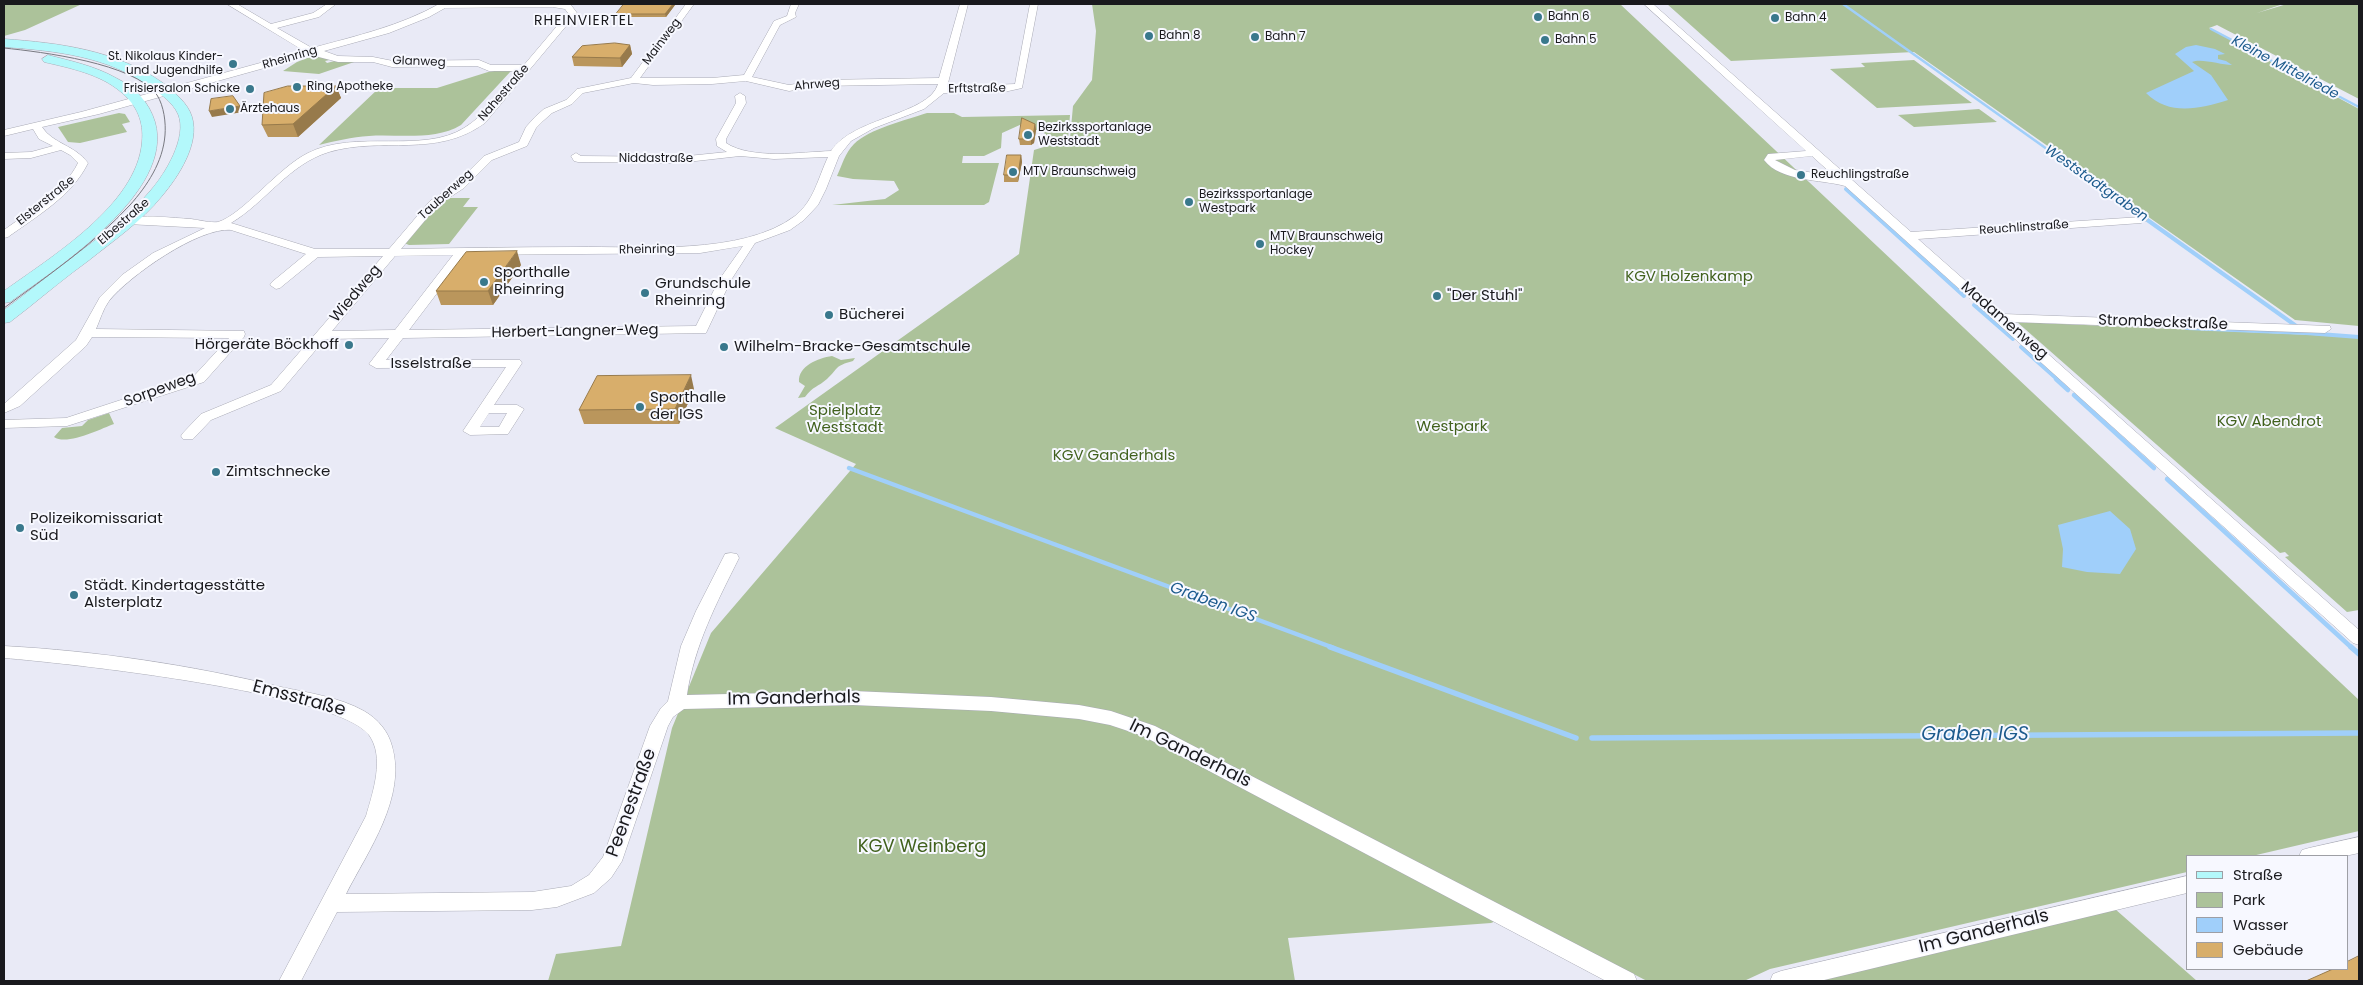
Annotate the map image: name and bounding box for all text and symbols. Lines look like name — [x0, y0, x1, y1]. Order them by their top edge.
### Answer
place label: Bahn 6 — [1548, 10, 1590, 24]
marker: Bahn 6 — [1532, 11, 1544, 23]
place label: Bahn 4 — [1785, 11, 1827, 25]
marker: Bahn 4 — [1769, 12, 1781, 24]
district label: RHEINVIERTEL — [532, 13, 636, 29]
street label: Mainweg — [640, 16, 684, 68]
place label: Bahn 8 — [1159, 29, 1201, 43]
marker: Bahn 8 — [1143, 30, 1155, 42]
place label: Bahn 7 — [1265, 30, 1306, 44]
marker: Bahn 7 — [1249, 31, 1261, 43]
place label: Bahn 5 — [1555, 33, 1597, 47]
water label: Kleine Mittelriede — [2228, 33, 2342, 103]
marker: Bahn 5 — [1539, 34, 1551, 46]
street label: Rheinring — [261, 43, 319, 73]
place label: St. Nikolaus Kinder- und Jugendhilfe — [108, 50, 223, 78]
street label: Glanweg — [392, 54, 446, 70]
marker: St. Nikolaus Kinder- und Jugendhilfe — [227, 58, 239, 70]
street label: Nahestraße — [475, 62, 533, 124]
street label: Ahrweg — [794, 76, 840, 94]
place label: Ring Apotheke — [307, 80, 393, 94]
marker: Ring Apotheke — [291, 81, 303, 93]
street label: Erftstraße — [948, 81, 1006, 97]
place label: Frisiersalon Schicke — [124, 82, 240, 96]
marker: Frisiersalon Schicke — [244, 83, 256, 95]
place label: Ärztehaus — [240, 102, 300, 116]
marker: Ärztehaus — [224, 103, 236, 115]
place label: Bezirkssportanlage Weststadt — [1038, 121, 1151, 149]
marker: Bezirkssportanlage Weststadt — [1022, 129, 1034, 141]
water label: Weststadtgraben — [2041, 142, 2151, 226]
street label: Niddastraße — [619, 152, 693, 166]
place label: MTV Braunschweig — [1023, 165, 1136, 179]
marker: MTV Braunschweig — [1007, 166, 1019, 178]
street label: Tauberweg — [416, 167, 476, 223]
place label: Reuchlingstraße — [1811, 168, 1909, 182]
marker: Reuchlingstraße — [1795, 169, 1807, 181]
street label: Elsterstraße — [14, 173, 78, 229]
place label: Bezirkssportanlage Westpark — [1199, 188, 1312, 216]
street label: Elbestraße — [95, 196, 153, 248]
marker: Bezirkssportanlage Westpark — [1183, 196, 1195, 208]
street label: Reuchlinstraße — [1979, 218, 2069, 238]
place label: MTV Braunschweig Hockey — [1270, 230, 1383, 258]
marker: MTV Braunschweig Hockey — [1254, 238, 1266, 250]
street label: Rheinring — [619, 242, 675, 258]
street label: Wiedweg — [327, 262, 385, 326]
place label: Sporthalle Rheinring — [494, 264, 570, 299]
park label: KGV Holzenkamp — [1625, 268, 1753, 286]
place label: Grundschule Rheinring — [655, 275, 751, 310]
marker: Sporthalle Rheinring — [478, 276, 490, 288]
street label: Madamenweg — [1957, 278, 2051, 364]
marker: Grundschule Rheinring — [639, 287, 651, 299]
place label: "Der Stuhl" — [1447, 287, 1522, 305]
marker: "Der Stuhl" — [1431, 290, 1443, 302]
place label: Bücherei — [839, 306, 904, 324]
marker: Bücherei — [823, 309, 835, 321]
street label: Strombeckstraße — [2098, 312, 2228, 334]
street label: Herbert-Langner-Weg — [491, 322, 659, 342]
place label: Hörgeräte Böckhoff — [195, 336, 339, 354]
place label: Wilhelm-Bracke-Gesamtschule — [734, 338, 971, 356]
marker: Hörgeräte Böckhoff — [343, 339, 355, 351]
marker: Wilhelm-Bracke-Gesamtschule — [718, 341, 730, 353]
street label: Isselstraße — [391, 355, 471, 373]
street label: Sorpeweg — [122, 369, 198, 411]
place label: Sporthalle der IGS — [650, 389, 726, 424]
marker: Sporthalle der IGS — [634, 401, 646, 413]
park label: Spielplatz Weststadt — [807, 402, 883, 437]
park label: KGV Abendrot — [2217, 413, 2321, 431]
park label: Westpark — [1417, 418, 1487, 436]
park label: KGV Ganderhals — [1053, 447, 1175, 465]
place label: Zimtschnecke — [226, 463, 330, 481]
marker: Zimtschnecke — [210, 466, 222, 478]
place label: Polizeikomissariat Süd — [30, 510, 163, 545]
marker: Polizeikomissariat Süd — [14, 522, 26, 534]
place label: Städt. Kindertagesstätte Alsterplatz — [84, 577, 265, 612]
water label: Graben IGS — [1167, 578, 1259, 628]
marker: Städt. Kindertagesstätte Alsterplatz — [68, 589, 80, 601]
street label: Emsstraße — [250, 676, 348, 722]
street label: Im Ganderhals — [727, 687, 861, 711]
street label: Im Ganderhals — [1125, 715, 1255, 793]
water label: Graben IGS — [1921, 724, 2029, 746]
street label: Peenestraße — [602, 746, 662, 860]
park label: KGV Weinberg — [858, 836, 986, 858]
legend — [2186, 855, 2348, 970]
text: Straße — [2233, 864, 2283, 885]
text: Park — [2233, 889, 2265, 910]
street label: Im Ganderhals — [1917, 905, 2051, 959]
text: Wasser — [2233, 914, 2288, 935]
text: Gebäude — [2233, 939, 2303, 960]

